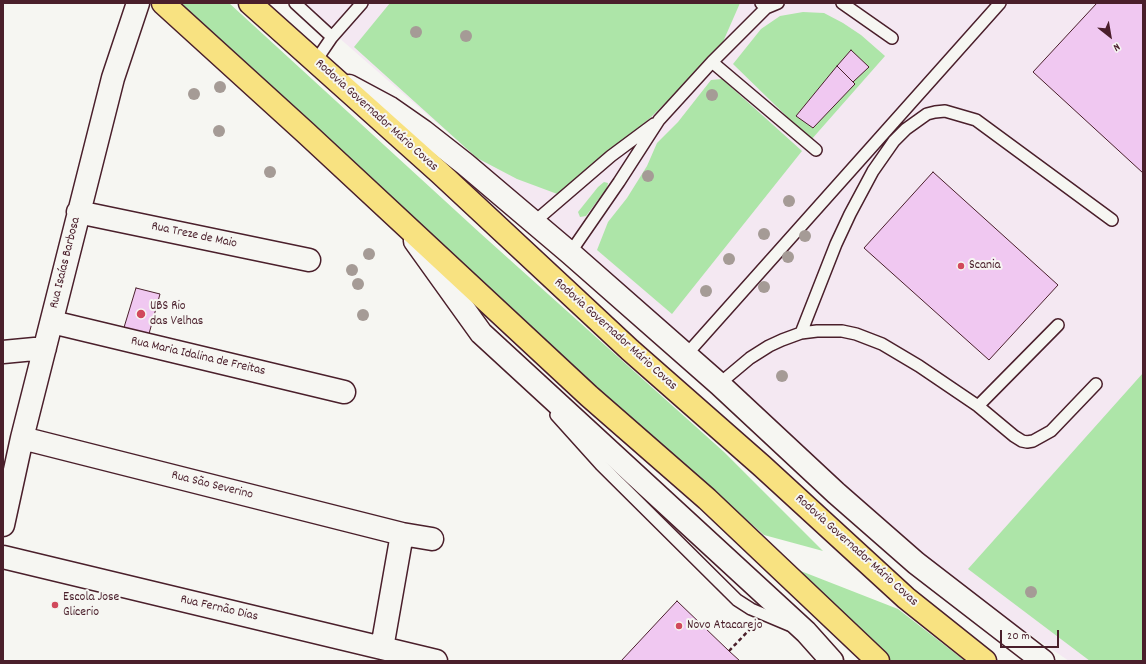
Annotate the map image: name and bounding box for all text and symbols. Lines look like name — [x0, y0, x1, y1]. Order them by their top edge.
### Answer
north arrow — [1090, 16, 1130, 56]
text: N — [1110, 38, 1123, 55]
street label: Rodovia Governador Mário Covas — [311, 57, 441, 175]
street label: Rua Isaías Barbosa — [47, 216, 85, 310]
street label: Rua Treze de Maio — [150, 219, 238, 253]
place label: Scania — [969, 258, 1001, 274]
marker: Scania — [956, 261, 966, 271]
street label: Rodovia Governador Mário Covas — [550, 276, 680, 394]
place label: UBS Rio das Velhas — [150, 299, 203, 330]
marker: UBS Rio das Velhas — [135, 308, 147, 320]
street label: Rua Maria Idalina de Freitas — [129, 334, 267, 380]
street label: Rua São Severino — [170, 468, 254, 504]
street label: Rodovia Governador Mário Covas — [791, 492, 921, 610]
place label: Escola Jose Glicerio — [63, 590, 119, 621]
street label: Rua Fernão Dias — [179, 592, 259, 626]
marker: Escola Jose Glicerio — [50, 600, 60, 610]
place label: Novo Atacarejo — [687, 618, 762, 634]
marker: Novo Atacarejo — [674, 621, 684, 631]
scale bar — [1002, 622, 1061, 648]
text: 20 m — [1007, 628, 1030, 645]

